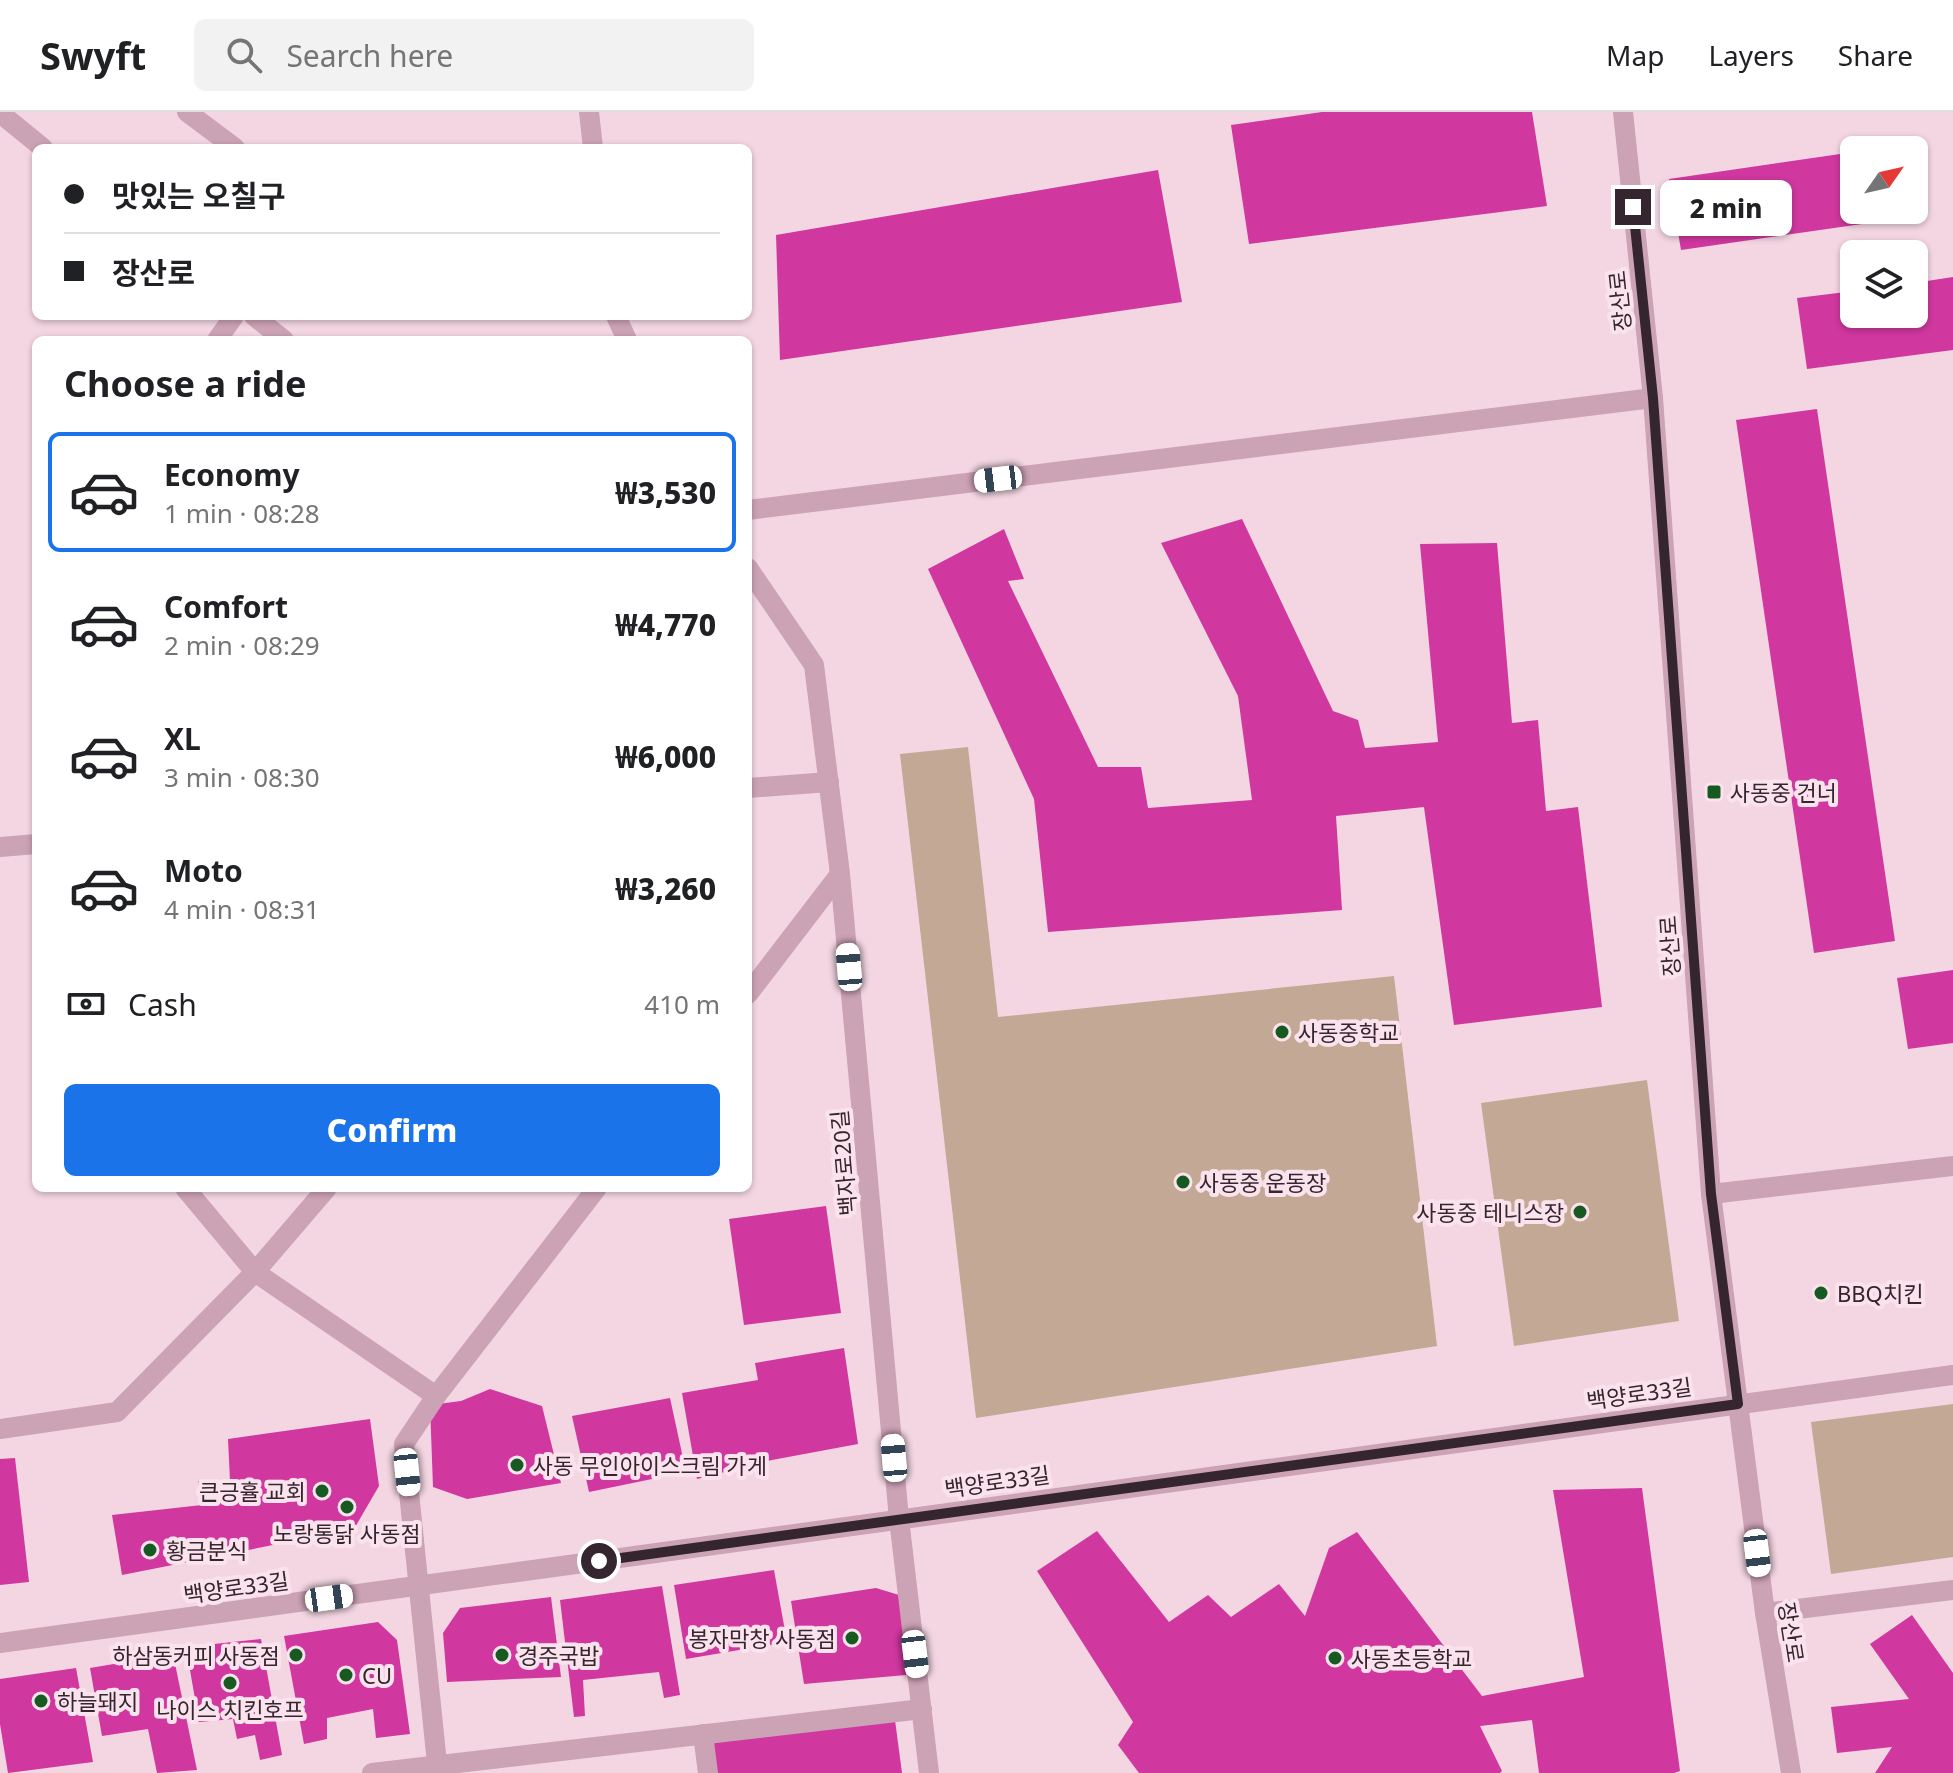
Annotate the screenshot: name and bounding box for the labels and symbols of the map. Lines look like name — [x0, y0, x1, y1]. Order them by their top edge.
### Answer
north arrow — [1840, 136, 1928, 224]
callout: 2 min — [1661, 179, 1793, 235]
route end — [1615, 189, 1651, 225]
street label: 장산로 — [1601, 269, 1637, 333]
car — [973, 464, 1023, 494]
place label: 사동중 건너 — [1730, 777, 1837, 807]
marker: 사동중 건너 — [1705, 783, 1723, 801]
street label: 장산로 — [1652, 915, 1686, 977]
car — [835, 942, 863, 992]
place label: 사동중학교 — [1298, 1017, 1399, 1047]
marker: 사동중학교 — [1273, 1023, 1291, 1041]
street label: 백자로20길 — [823, 1109, 863, 1217]
place label: 사동중 운동장 — [1199, 1167, 1326, 1197]
marker: 사동중 운동장 — [1174, 1173, 1192, 1191]
place label: 사동중 테니스장 — [1417, 1197, 1564, 1227]
marker: 사동중 테니스장 — [1571, 1203, 1589, 1221]
place label: BBQ치킨 — [1837, 1278, 1923, 1308]
marker: BBQ치킨 — [1812, 1284, 1830, 1302]
street label: 백양로33길 — [1584, 1371, 1694, 1415]
car — [880, 1433, 908, 1483]
car — [393, 1447, 421, 1497]
place label: 사동 무인아이스크림 가게 — [533, 1450, 767, 1480]
marker: 사동 무인아이스크림 가게 — [508, 1456, 526, 1474]
street label: 백양로33길 — [942, 1459, 1052, 1503]
place label: 큰긍휼 교회 — [199, 1476, 306, 1506]
marker: 큰긍휼 교회 — [313, 1482, 331, 1500]
marker: 노랑통닭 사동점 — [338, 1498, 356, 1516]
place label: 노랑통닭 사동점 — [273, 1518, 421, 1548]
car — [1742, 1528, 1772, 1578]
place label: 황금분식 — [166, 1535, 247, 1565]
marker: 황금분식 — [141, 1541, 159, 1559]
route start — [581, 1543, 617, 1579]
street label: 백양로33길 — [181, 1565, 291, 1609]
car — [304, 1583, 354, 1613]
street label: 장산로 — [1772, 1600, 1812, 1664]
place label: 봉자막창 사동점 — [689, 1623, 836, 1653]
marker: 봉자막창 사동점 — [843, 1629, 861, 1647]
car — [900, 1629, 930, 1679]
place label: 하삼동커피 사동점 — [112, 1640, 280, 1670]
place label: 경주국밥 — [518, 1640, 599, 1670]
place label: 사동초등학교 — [1351, 1643, 1472, 1673]
marker: 하삼동커피 사동점 — [287, 1646, 305, 1664]
marker: 경주국밥 — [493, 1646, 511, 1664]
marker: 사동초등학교 — [1326, 1649, 1344, 1667]
place label: CU — [362, 1660, 392, 1690]
marker: CU — [337, 1666, 355, 1684]
marker: 나이스 치킨호프 — [221, 1674, 239, 1692]
place label: 하늘돼지 — [57, 1686, 138, 1716]
marker: 하늘돼지 — [32, 1692, 50, 1710]
place label: 나이스 치킨호프 — [156, 1694, 304, 1724]

